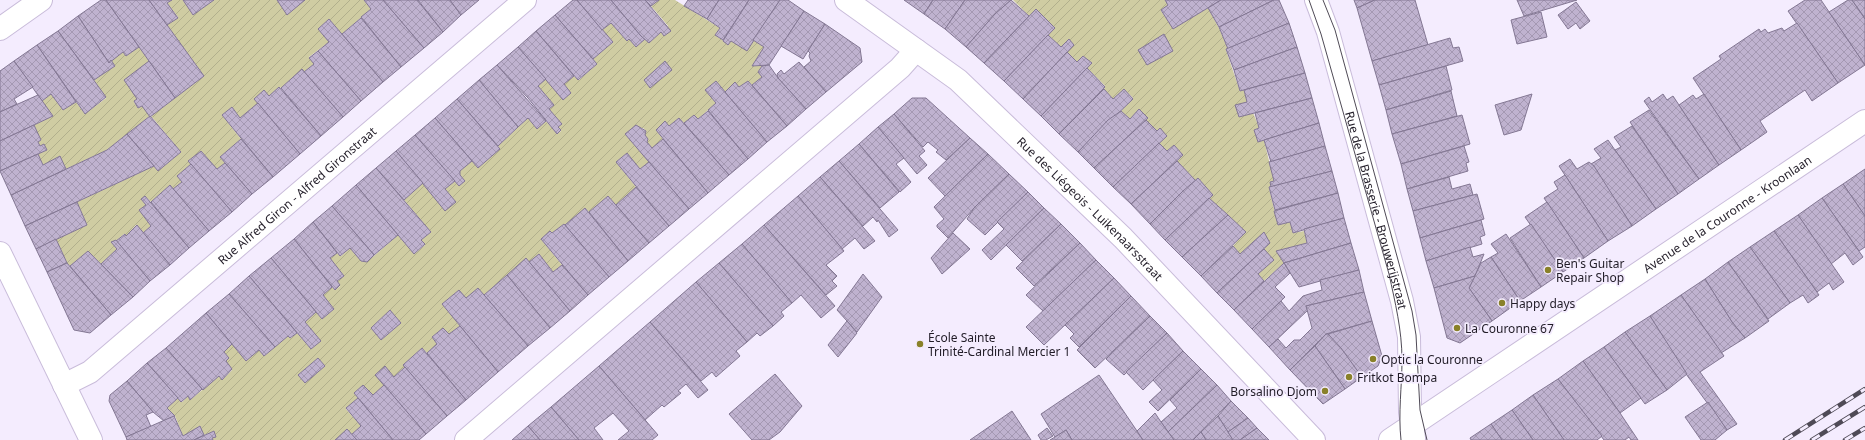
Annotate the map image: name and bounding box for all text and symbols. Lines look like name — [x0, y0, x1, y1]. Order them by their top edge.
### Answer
street label: Rue de la Brasserie - Brouwerijstraat — [1342, 109, 1412, 311]
street label: Rue Alfred Giron - Alfred Gironstraat — [214, 122, 380, 268]
street label: Rue des Liégeois - Luikenaarsstraat — [1014, 133, 1168, 284]
street label: Avenue de la Couronne - Kroonlaan — [1639, 151, 1815, 276]
place label: Ben's Guitar Repair Shop — [1556, 255, 1624, 286]
marker: Ben's Guitar Repair Shop — [1543, 265, 1553, 275]
place label: Happy days — [1510, 295, 1576, 312]
marker: Happy days — [1497, 298, 1507, 308]
place label: La Couronne 67 — [1465, 320, 1554, 337]
marker: La Couronne 67 — [1452, 323, 1462, 333]
place label: École Sainte Trinité-Cardinal Mercier 1 — [928, 329, 1070, 360]
marker: École Sainte Trinité-Cardinal Mercier 1 — [915, 339, 925, 349]
place label: Optic la Couronne — [1381, 351, 1483, 368]
marker: Optic la Couronne — [1368, 354, 1378, 364]
place label: Fritkot Bompa — [1357, 369, 1437, 386]
marker: Fritkot Bompa — [1344, 372, 1354, 382]
place label: Borsalino Djom — [1230, 383, 1317, 400]
marker: Borsalino Djom — [1320, 386, 1330, 396]

